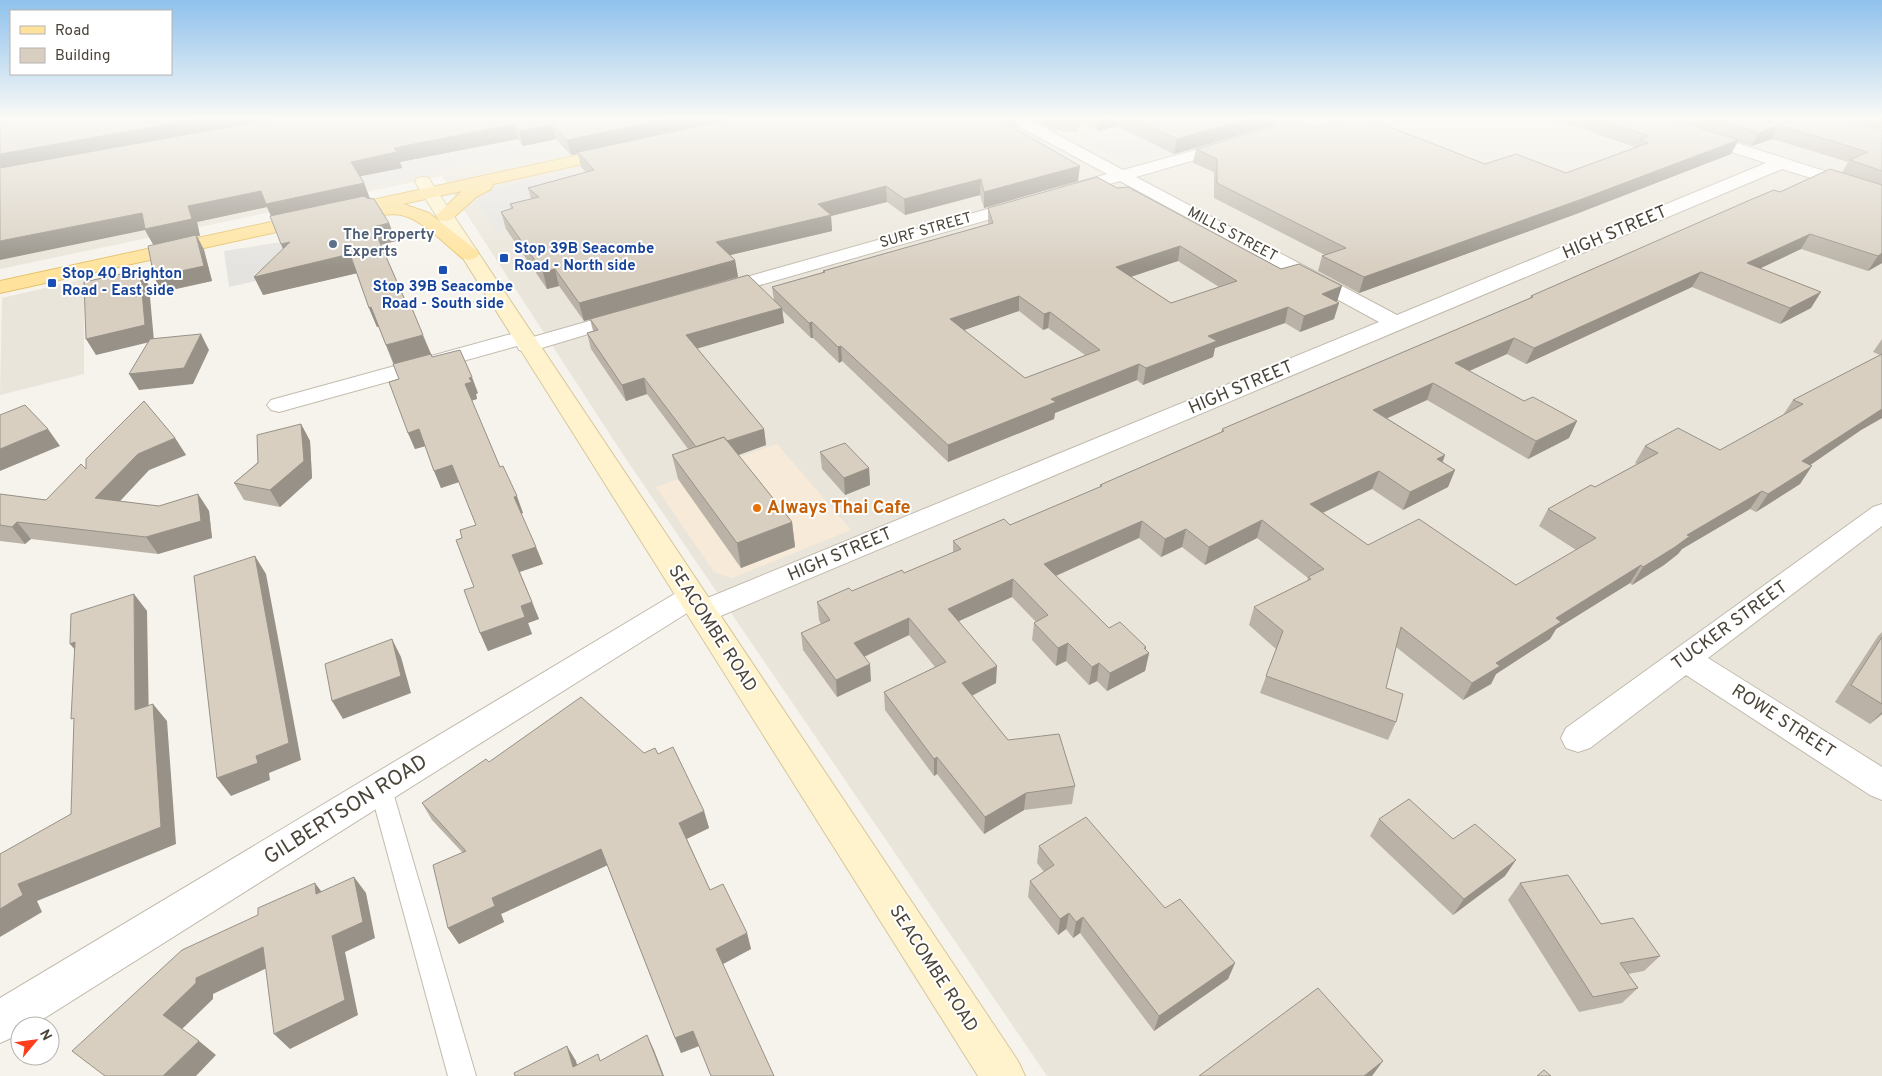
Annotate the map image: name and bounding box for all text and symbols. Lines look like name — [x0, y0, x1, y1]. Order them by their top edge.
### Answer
legend — [10, 10, 172, 75]
text: Road — [55, 22, 90, 41]
text: Building — [55, 47, 110, 66]
street label: HIGH STREET — [1559, 201, 1671, 265]
street label: MILLS STREET — [1184, 203, 1280, 267]
street label: SURF STREET — [878, 209, 974, 253]
place label: The Property Experts — [343, 226, 435, 262]
marker: The Property Experts — [327, 238, 339, 250]
place label: Stop 39B Seacombe Road - North side — [514, 240, 654, 276]
marker: Stop 39B Seacombe Road - North side — [498, 252, 510, 264]
marker: Stop 39B Seacombe Road - South side — [437, 264, 449, 276]
place label: Stop 40 Brighton Road - East side — [62, 265, 182, 301]
marker: Stop 40 Brighton Road - East side — [46, 277, 58, 289]
place label: Stop 39B Seacombe Road - South side — [373, 278, 513, 314]
street label: HIGH STREET — [1185, 356, 1297, 420]
place label: Always Thai Cafe — [767, 497, 910, 520]
marker: Always Thai Cafe — [751, 502, 763, 514]
street label: HIGH STREET — [784, 523, 896, 587]
street label: SEACOMBE ROAD — [662, 561, 762, 697]
street label: TUCKER STREET — [1667, 576, 1793, 676]
street label: ROWE STREET — [1727, 680, 1839, 764]
street label: GILBERTSON ROAD — [259, 749, 433, 871]
street label: SEACOMBE ROAD — [883, 901, 983, 1037]
north arrow — [10, 1016, 60, 1066]
text: N — [35, 1027, 55, 1044]

